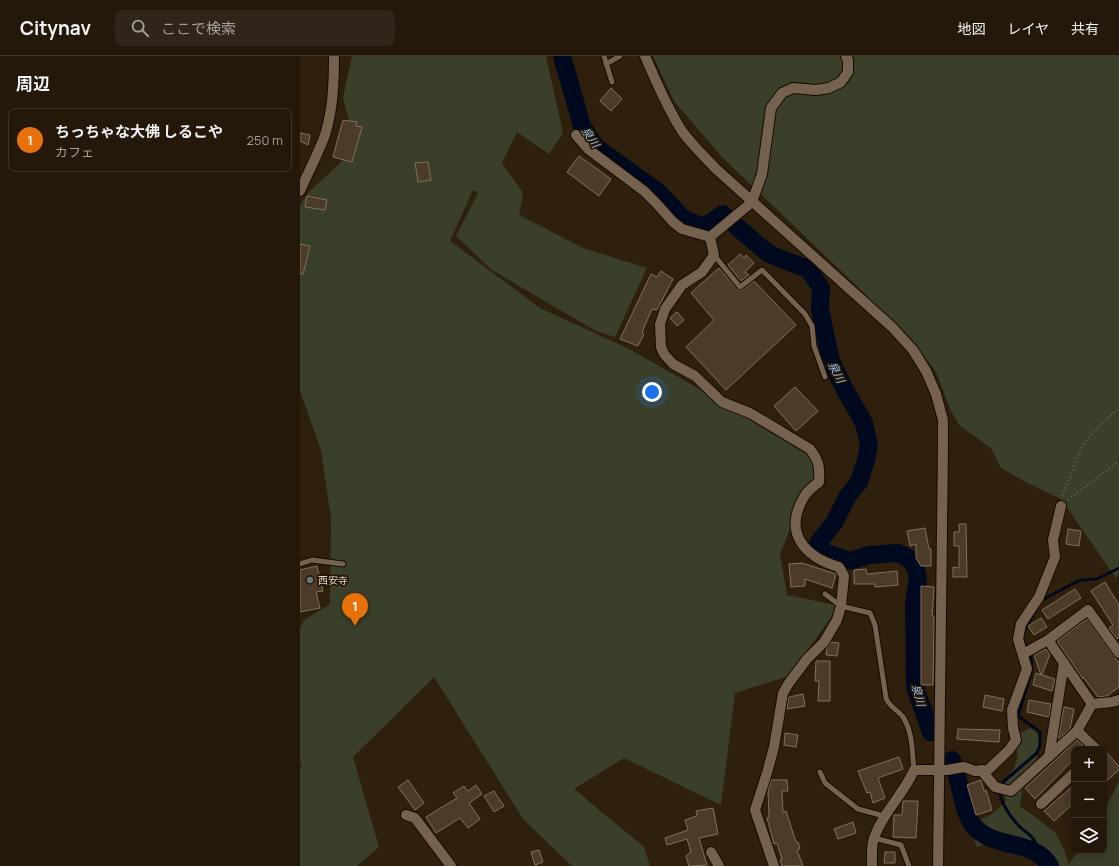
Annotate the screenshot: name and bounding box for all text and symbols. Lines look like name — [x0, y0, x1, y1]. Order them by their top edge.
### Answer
search box — [115, 10, 395, 46]
text: Citynav — [20, 15, 91, 41]
icon: search — [129, 17, 151, 39]
text: ここで検索 — [161, 18, 236, 39]
text: 地図 — [957, 19, 985, 38]
text: レイヤ — [1007, 19, 1049, 38]
text: 共有 — [1071, 19, 1099, 38]
text: 周辺 — [16, 72, 50, 95]
text: ちっちゃな大佛 しるこや — [55, 121, 223, 142]
water label: 泉川 — [579, 124, 604, 151]
text: 1 — [27, 131, 33, 149]
text: 250 m — [247, 131, 283, 149]
text: カフェ — [55, 143, 94, 161]
water label: 泉川 — [825, 359, 849, 386]
your location — [642, 382, 662, 402]
place label: 西安寺 — [318, 573, 348, 587]
marker: 西安寺 — [305, 575, 315, 585]
pin: 1 — [342, 593, 368, 626]
water label: 泉川 — [909, 682, 929, 709]
map controls — [1071, 746, 1107, 854]
button: + — [1071, 746, 1107, 782]
button: − — [1071, 782, 1107, 818]
button: layers — [1071, 818, 1107, 854]

